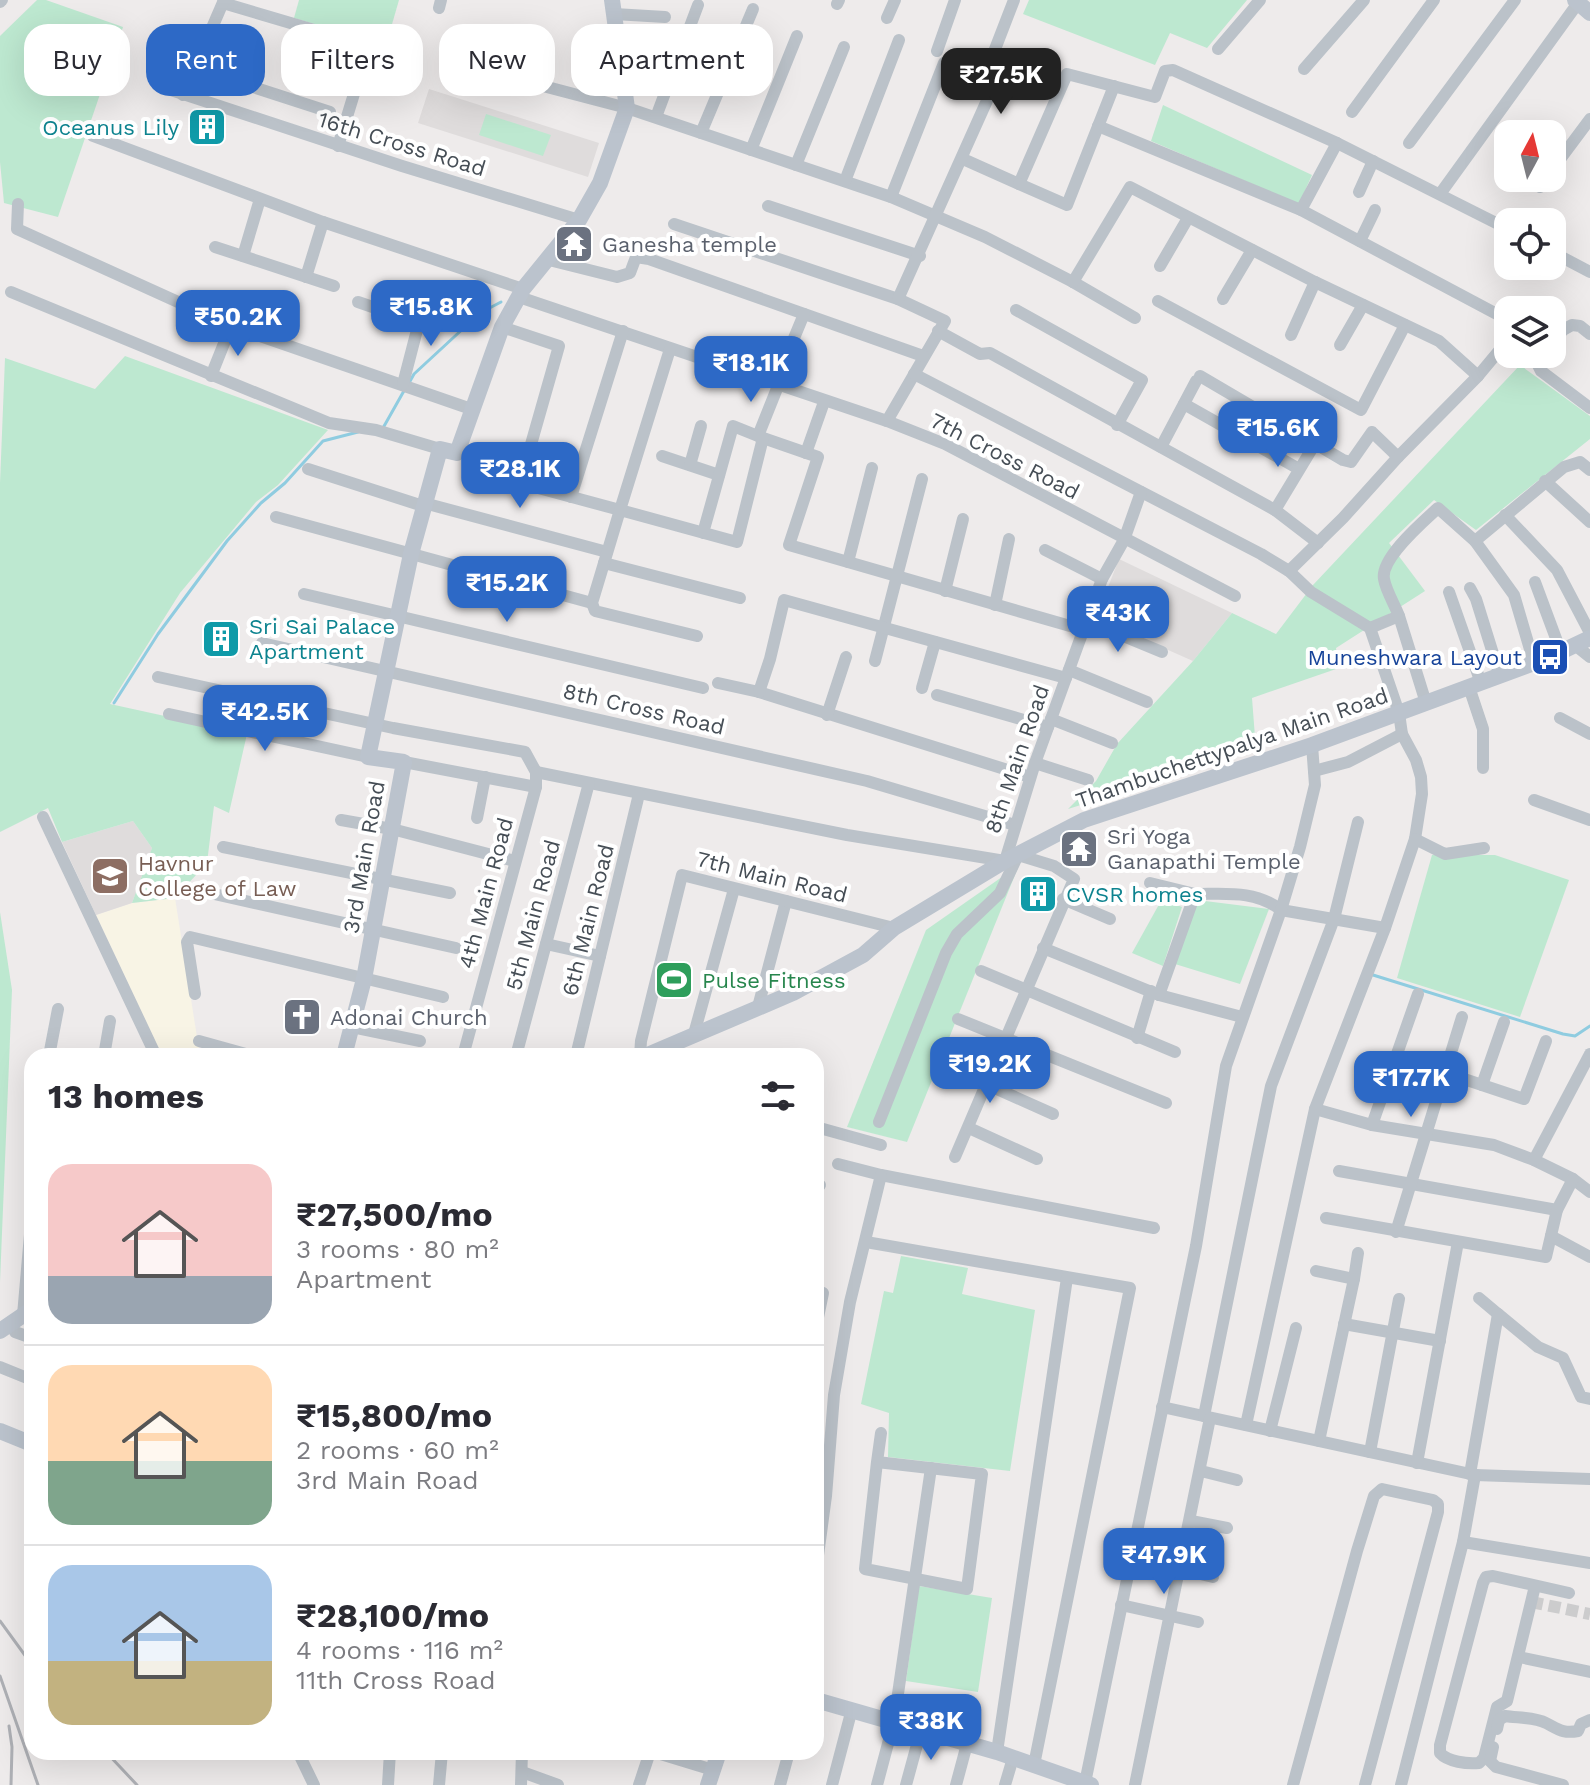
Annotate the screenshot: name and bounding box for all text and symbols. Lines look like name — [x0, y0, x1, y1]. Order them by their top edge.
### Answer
chip: Buy — [24, 24, 130, 96]
chip: Rent — [146, 24, 265, 96]
chip: Filters — [281, 24, 423, 96]
chip: New — [439, 24, 555, 96]
chip: Apartment — [571, 24, 773, 96]
pin: ₹27.5K — [936, 48, 1066, 116]
text: ₹27.5K — [959, 59, 1043, 89]
building icon: Oceanus Lily — [186, 106, 228, 148]
street label: 16th Cross Road — [315, 107, 489, 181]
place label: Oceanus Lily — [42, 115, 180, 140]
north arrow — [1494, 120, 1566, 192]
map controls — [1494, 120, 1566, 368]
button: locate — [1494, 208, 1566, 280]
temple icon: Ganesha temple — [553, 223, 595, 265]
place label: Ganesha temple — [602, 232, 777, 257]
pin: ₹15.8K — [366, 280, 496, 348]
pin: ₹50.2K — [173, 290, 303, 358]
text: ₹15.8K — [389, 291, 473, 321]
button: layers — [1494, 296, 1566, 368]
text: ₹50.2K — [194, 301, 282, 331]
pin: ₹18.1K — [686, 336, 816, 404]
text: ₹18.1K — [712, 347, 790, 377]
pin: ₹15.6K — [1213, 401, 1343, 469]
street label: 7th Cross Road — [926, 408, 1084, 504]
text: ₹15.6K — [1236, 412, 1320, 442]
pin: ₹28.1K — [455, 442, 585, 510]
text: ₹28.1K — [479, 453, 561, 483]
pin: ₹15.2K — [442, 556, 572, 624]
text: ₹15.2K — [465, 567, 549, 597]
pin: ₹43K — [1071, 586, 1165, 654]
text: ₹43K — [1085, 597, 1151, 627]
place label: Sri Sai Palace Apartment — [249, 614, 395, 664]
building icon: Sri Sai Palace Apartment — [200, 618, 242, 660]
bus stop icon: Muneshwara Layout — [1529, 636, 1571, 678]
place label: Muneshwara Layout — [1307, 645, 1522, 670]
street label: 8th Cross Road — [561, 678, 727, 740]
street label: 8th Main Road — [980, 681, 1054, 837]
street label: Thambuchettypalya Main Road — [1073, 683, 1391, 813]
pin: ₹42.5K — [200, 685, 330, 753]
text: ₹42.5K — [221, 696, 309, 726]
street label: 3rd Main Road — [338, 779, 390, 935]
street label: 4th Main Road — [454, 815, 518, 971]
place label: Sri Yoga Ganapathi Temple — [1107, 824, 1301, 874]
temple icon: Sri Yoga Ganapathi Temple — [1058, 828, 1100, 870]
street label: 5th Main Road — [501, 837, 565, 993]
street label: 6th Main Road — [557, 842, 619, 998]
street label: 7th Main Road — [694, 846, 850, 908]
place label: Havnur College of Law — [138, 851, 296, 901]
school or university icon: Havnur College of Law — [89, 855, 131, 897]
building icon: CVSR homes — [1017, 873, 1059, 915]
place label: CVSR homes — [1066, 882, 1203, 907]
sports icon: Pulse Fitness — [653, 959, 695, 1001]
place label: Pulse Fitness — [702, 968, 846, 993]
church icon: Adonai Church — [281, 996, 323, 1038]
place label: Adonai Church — [330, 1005, 488, 1030]
pin: ₹19.2K — [925, 1037, 1055, 1105]
text: ₹19.2K — [948, 1048, 1032, 1078]
pin: ₹17.7K — [1346, 1051, 1476, 1119]
text: ₹17.7K — [1372, 1062, 1450, 1092]
icon: filters — [756, 1074, 800, 1118]
text: 13 homes — [48, 1076, 204, 1116]
text: ₹27,500/mo — [296, 1194, 493, 1234]
icon: home — [112, 1196, 208, 1292]
text: 3 rooms · 80 m² — [296, 1234, 499, 1264]
text: Apartment — [296, 1264, 432, 1294]
text: ₹15,800/mo — [296, 1395, 492, 1435]
icon: home — [112, 1397, 208, 1493]
text: 2 rooms · 60 m² — [296, 1435, 499, 1465]
text: 3rd Main Road — [296, 1465, 479, 1495]
pin: ₹47.9K — [1099, 1528, 1229, 1596]
text: ₹47.9K — [1121, 1539, 1207, 1569]
text: ₹28,100/mo — [296, 1595, 489, 1635]
icon: home — [112, 1597, 208, 1693]
text: 4 rooms · 116 m² — [296, 1635, 503, 1665]
text: 11th Cross Road — [296, 1665, 496, 1695]
pin: ₹38K — [884, 1694, 978, 1762]
text: ₹38K — [898, 1705, 964, 1735]

